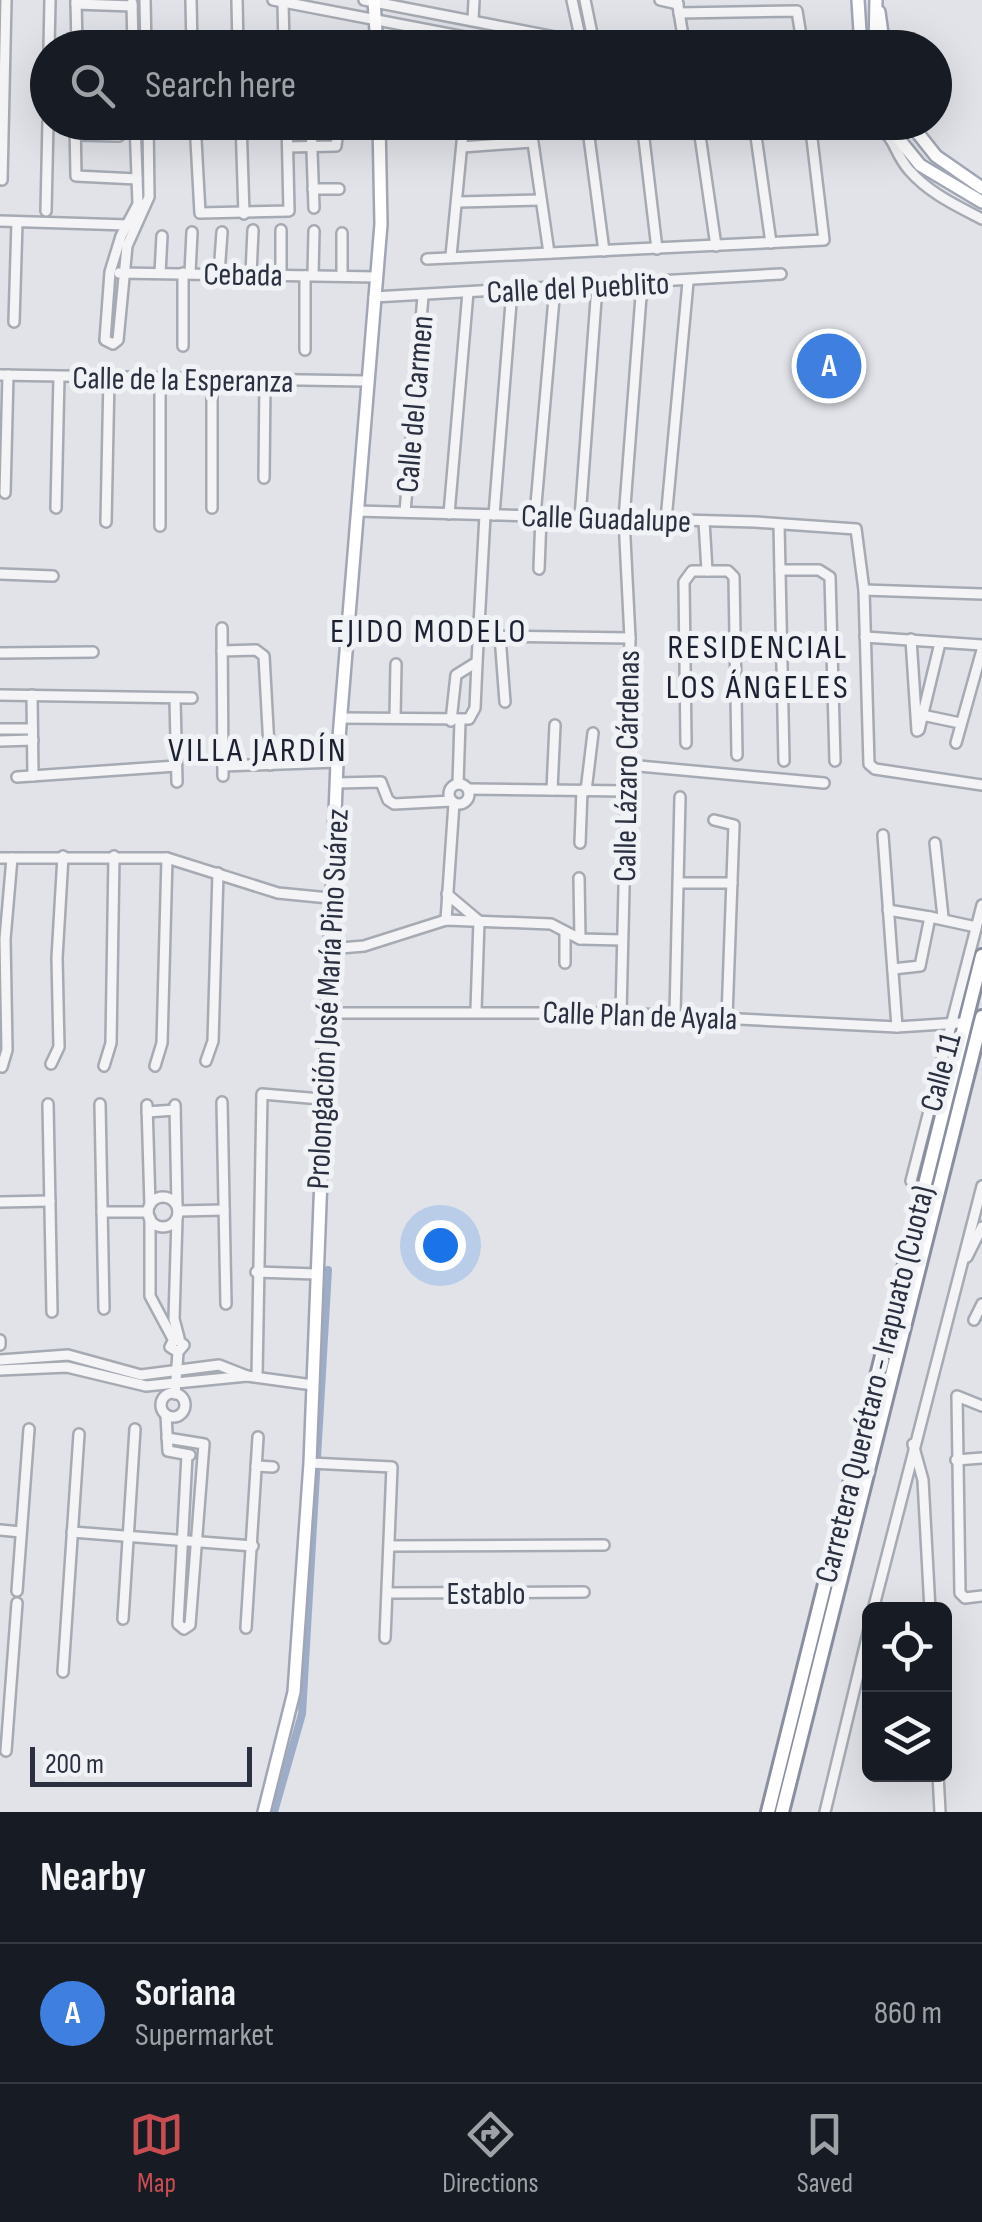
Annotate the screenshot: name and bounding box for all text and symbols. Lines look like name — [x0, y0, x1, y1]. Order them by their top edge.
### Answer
search box — [30, 30, 952, 140]
icon: search — [65, 58, 120, 113]
text: Search here — [145, 63, 296, 108]
street label: Cebada — [203, 255, 283, 296]
street label: Calle del Pueblito — [486, 264, 670, 313]
street label: Calle del Carmen — [388, 314, 443, 494]
pin: A — [796, 328, 862, 404]
street label: Calle de la Esperanza — [72, 359, 294, 402]
street label: Calle Guadalupe — [520, 497, 692, 542]
district label: EJIDO MODELO — [330, 610, 528, 653]
district label: RESIDENCIAL LOS ÁNGELES — [666, 626, 850, 709]
street label: Calle Lázaro Cárdenas — [606, 650, 649, 882]
district label: VILLA JARDÍN — [168, 729, 348, 772]
street label: Prolongación José María Pino Suárez — [299, 808, 358, 1190]
street label: Calle Plan de Ayala — [542, 994, 738, 1039]
street label: Calle 11 — [912, 1029, 971, 1116]
street label: Carretera Querétaro - Irapuato (Cuota) — [807, 1182, 944, 1587]
your location — [415, 1220, 466, 1271]
street label: Establo — [446, 1575, 526, 1614]
map controls — [862, 1602, 952, 1782]
button: locate — [862, 1602, 952, 1692]
button: layers — [862, 1692, 952, 1782]
scale bar — [30, 1742, 252, 1786]
text: 200 m — [45, 1748, 104, 1781]
text: Nearby — [40, 1852, 146, 1903]
text: Soriana — [135, 1971, 236, 2016]
text: A — [65, 1994, 80, 2033]
text: 860 m — [874, 1994, 942, 2033]
text: Supermarket — [135, 2016, 274, 2055]
tab: Map — [129, 2107, 184, 2200]
tab: Directions — [442, 2107, 539, 2200]
tab: Saved — [797, 2107, 853, 2200]

